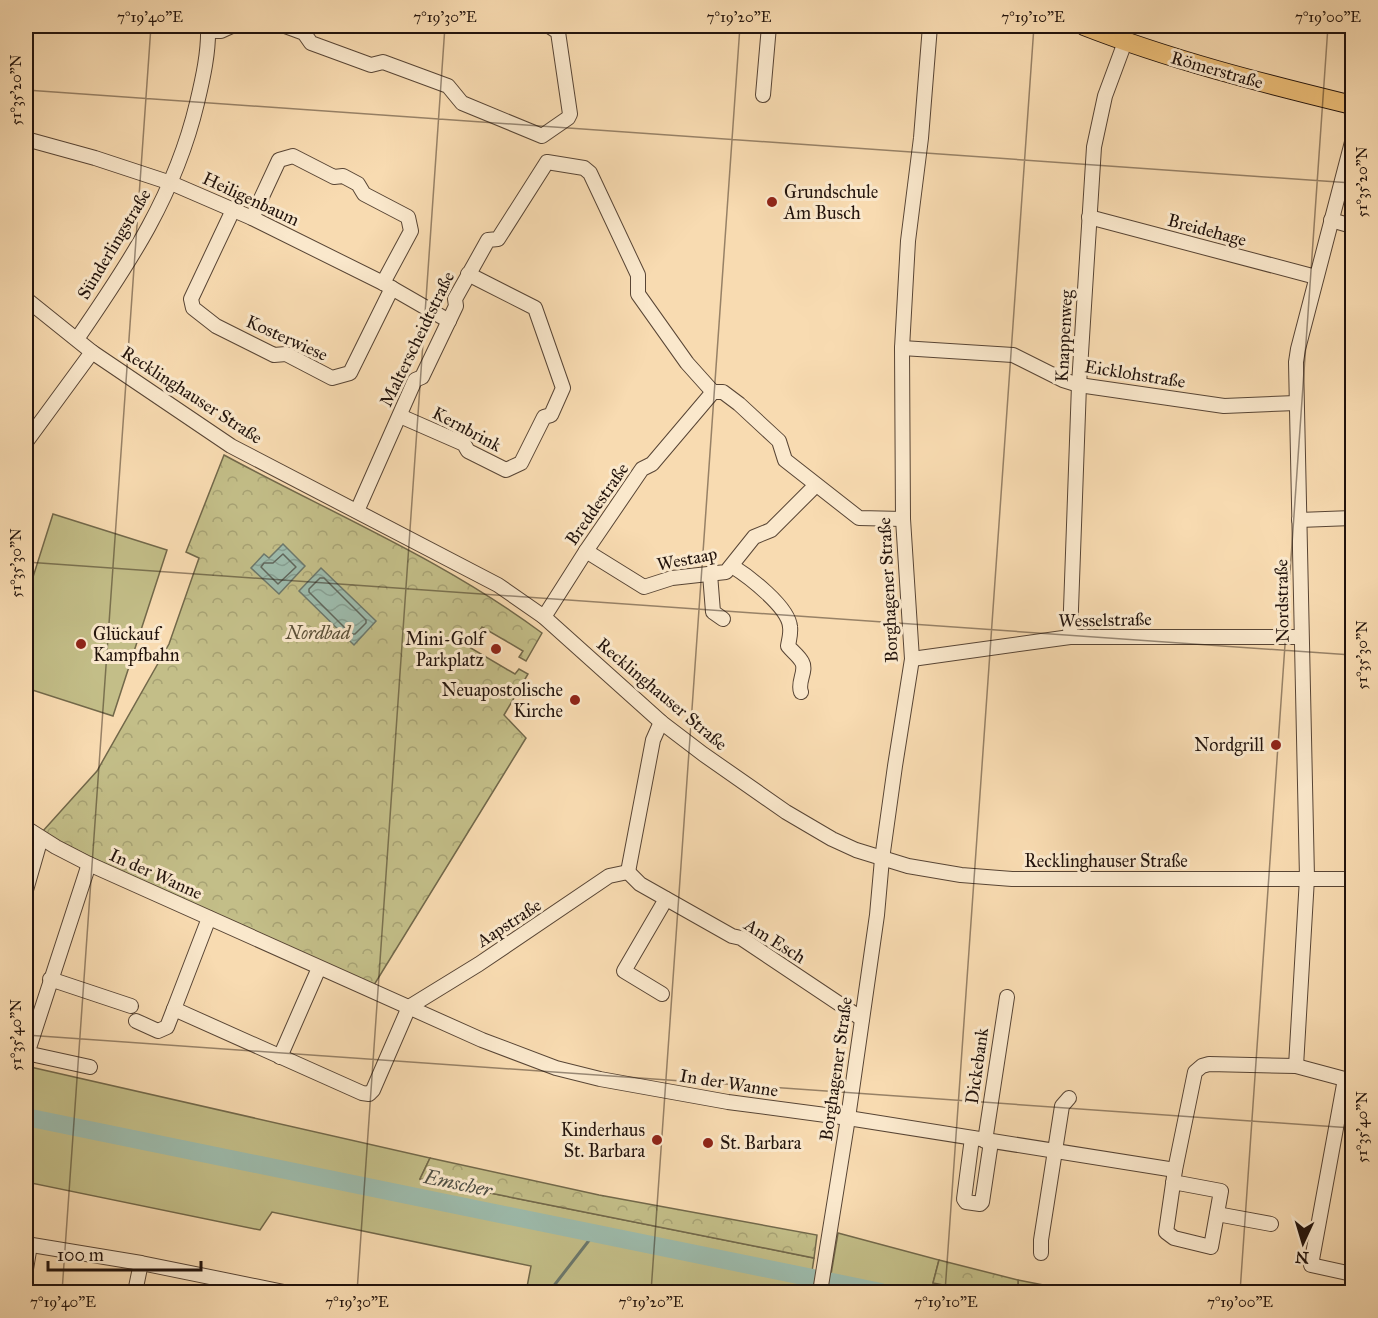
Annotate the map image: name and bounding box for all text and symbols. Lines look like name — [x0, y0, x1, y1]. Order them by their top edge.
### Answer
text: 7°19'40"E — [117, 8, 183, 26]
text: 7°19'30"E — [413, 8, 477, 26]
text: 7°19'20"E — [707, 8, 772, 26]
text: 7°19'10"E — [1001, 8, 1065, 26]
text: 7°19'00"E — [1295, 8, 1361, 26]
street label: Römerstraße — [1168, 46, 1266, 94]
text: 51°35'20"N — [7, 54, 25, 125]
text: 51°35'20"N — [1353, 146, 1371, 217]
street label: Heiligenbaum — [199, 167, 303, 232]
place label: Grundschule Am Busch — [783, 181, 878, 224]
street label: Sünderlingstraße — [72, 185, 156, 304]
marker: Grundschule Am Busch — [765, 195, 779, 209]
street label: Breidehage — [1165, 209, 1249, 252]
street label: Malterscheidtstraße — [375, 268, 459, 410]
street label: Knappenweg — [1051, 289, 1078, 383]
street label: Kosterwiese — [243, 310, 331, 366]
street label: Recklinghauser Straße — [117, 341, 267, 450]
street label: Eicklohstraße — [1083, 355, 1187, 393]
street label: Kernbrink — [429, 402, 506, 457]
street label: Breddestraße — [561, 459, 633, 549]
street label: Borghagener Straße — [873, 517, 904, 663]
text: 51°35'30"N — [7, 528, 25, 598]
street label: Westaap — [655, 542, 719, 576]
street label: Nordstraße — [1270, 559, 1294, 643]
street label: Wesselstraße — [1058, 608, 1152, 632]
text: 51°35'30"N — [1353, 620, 1371, 690]
park label: Nordbad — [285, 622, 352, 644]
place label: Glückauf Kampfbahn — [93, 623, 180, 666]
place label: Mini-Golf Parkplatz — [405, 628, 487, 671]
street label: Recklinghauser Straße — [592, 633, 732, 756]
marker: Glückauf Kampfbahn — [74, 637, 88, 651]
marker: Mini-Golf Parkplatz — [489, 642, 503, 656]
place label: Neuapostolische Kirche — [442, 679, 563, 722]
marker: Neuapostolische Kirche — [568, 693, 582, 707]
place label: Nordgrill — [1194, 734, 1264, 757]
marker: Nordgrill — [1269, 738, 1283, 752]
street label: In der Wanne — [106, 844, 206, 904]
street label: Recklinghauser Straße — [1024, 850, 1188, 873]
street label: Aapstraße — [472, 894, 546, 953]
street label: Am Esch — [739, 913, 810, 968]
street label: Borghagener Straße — [815, 995, 858, 1143]
text: 51°35'40"N — [7, 999, 25, 1071]
street label: Dickebank — [961, 1026, 993, 1106]
street label: In der Wanne — [678, 1064, 780, 1102]
text: 51°35'40"N — [1353, 1091, 1371, 1163]
place label: Kinderhaus St. Barbara — [561, 1119, 645, 1162]
place label: St. Barbara — [720, 1132, 802, 1154]
marker: Kinderhaus St. Barbara — [650, 1133, 664, 1147]
marker: St. Barbara — [701, 1136, 715, 1150]
water label: Emscher — [421, 1164, 496, 1202]
north arrow — [1273, 1213, 1333, 1273]
scale bar — [48, 1234, 201, 1272]
text: 100 m — [57, 1244, 104, 1266]
text: N — [1294, 1247, 1309, 1267]
text: 7°19'40"E — [30, 1293, 96, 1311]
text: 7°19'30"E — [325, 1293, 389, 1311]
text: 7°19'20"E — [619, 1293, 684, 1311]
text: 7°19'10"E — [914, 1293, 978, 1311]
text: 7°19'00"E — [1207, 1293, 1273, 1311]

